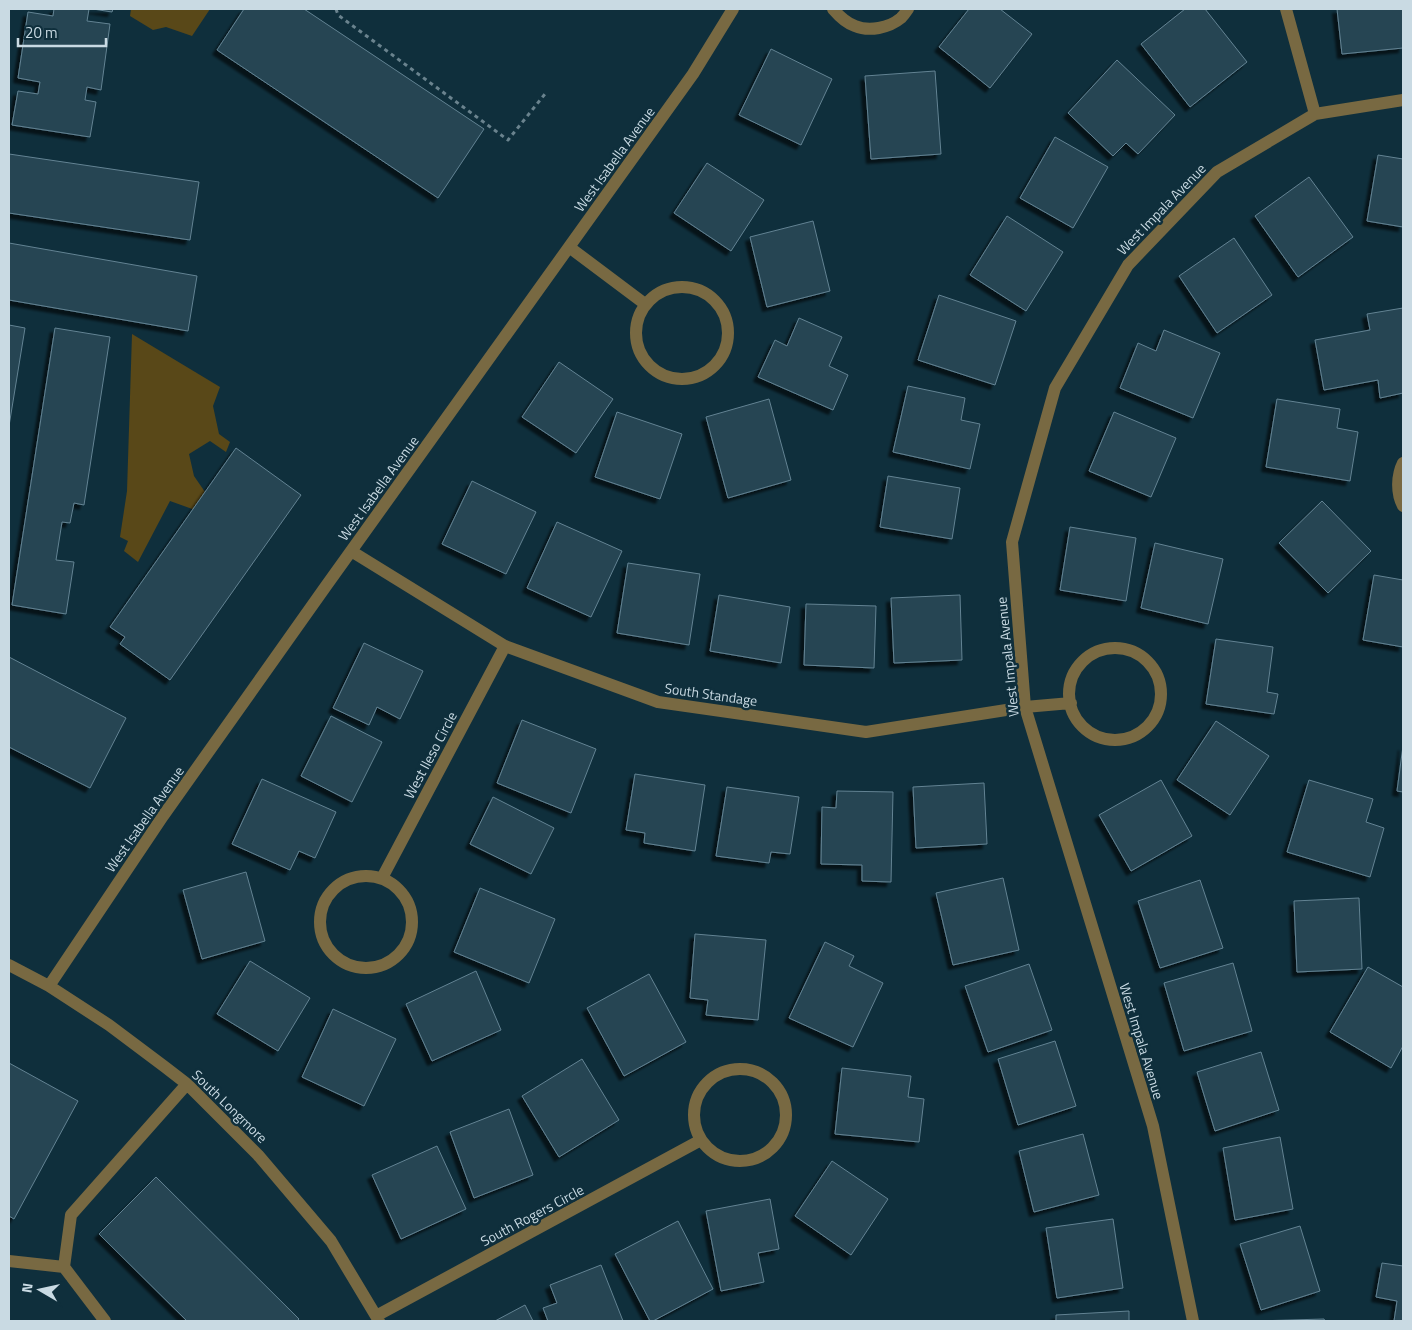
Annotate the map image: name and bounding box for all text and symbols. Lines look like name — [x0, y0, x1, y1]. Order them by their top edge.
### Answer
scale bar — [18, 15, 105, 47]
text: 20 m — [25, 21, 58, 44]
street label: West Isabella Avenue — [569, 102, 659, 216]
street label: West Impala Avenue — [1112, 158, 1210, 260]
street label: West Isabella Avenue — [333, 431, 423, 545]
street label: West Impala Avenue — [990, 596, 1024, 718]
street label: South Standage — [663, 677, 759, 711]
street label: West Ileso Circle — [398, 708, 462, 802]
street label: West Isabella Avenue — [99, 762, 189, 876]
street label: West Impala Avenue — [1114, 980, 1170, 1102]
street label: South Longmore — [188, 1065, 272, 1147]
street label: South Rogers Circle — [477, 1179, 587, 1251]
north arrow — [15, 1265, 65, 1315]
text: N — [16, 1281, 38, 1294]

